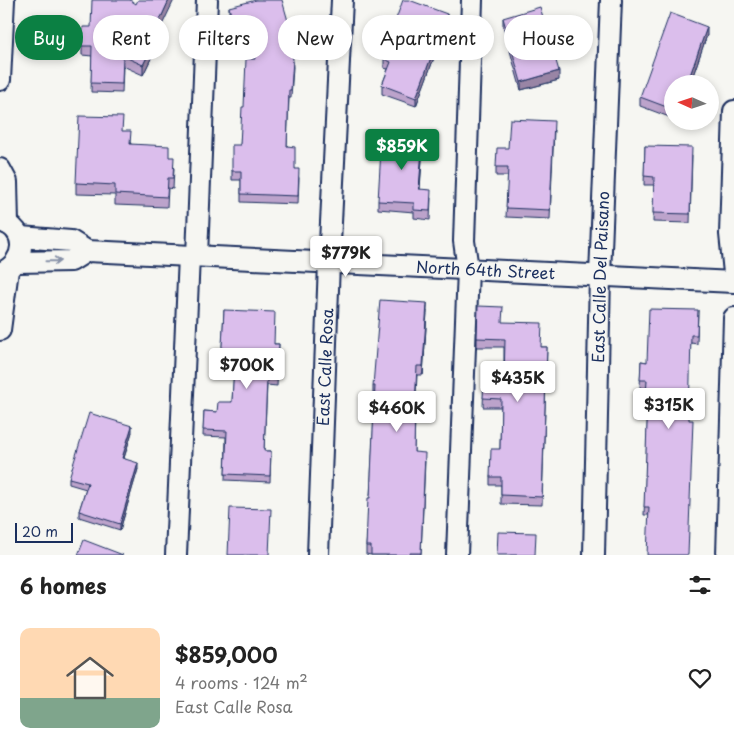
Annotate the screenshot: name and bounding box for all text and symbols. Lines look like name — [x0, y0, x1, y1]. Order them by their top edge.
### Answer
chip: Buy — [15, 15, 83, 60]
chip: Rent — [93, 15, 169, 60]
chip: Filters — [179, 15, 268, 60]
chip: New — [278, 15, 352, 60]
chip: Apartment — [362, 15, 494, 60]
chip: House — [504, 15, 593, 60]
north arrow — [664, 75, 719, 130]
map controls — [664, 75, 719, 130]
pin: $859K — [367, 128, 437, 171]
text: $859K — [376, 133, 428, 157]
street label: East Calle Del Paisano — [585, 191, 614, 363]
pin: $779K — [311, 236, 381, 278]
text: $779K — [321, 240, 371, 264]
street label: North 64th Street — [415, 254, 556, 284]
one-way arrow — [44, 256, 61, 266]
street label: East Calle Rosa — [310, 308, 338, 426]
pin: $700K — [212, 348, 282, 390]
text: $700K — [220, 352, 274, 376]
pin: $435K — [483, 360, 553, 403]
text: $435K — [491, 365, 545, 389]
pin: $315K — [634, 388, 704, 430]
pin: $460K — [362, 390, 432, 433]
text: $315K — [644, 392, 694, 416]
text: $460K — [369, 395, 425, 419]
scale bar — [15, 520, 72, 543]
text: 20 m — [22, 521, 58, 542]
text: 6 homes — [20, 569, 106, 601]
icon: filters — [686, 571, 714, 599]
text: $859,000 — [175, 638, 277, 670]
icon: home — [60, 648, 120, 708]
icon: heart — [686, 664, 714, 692]
text: 4 rooms · 124 m² — [175, 670, 308, 694]
text: East Calle Rosa — [175, 694, 293, 718]

